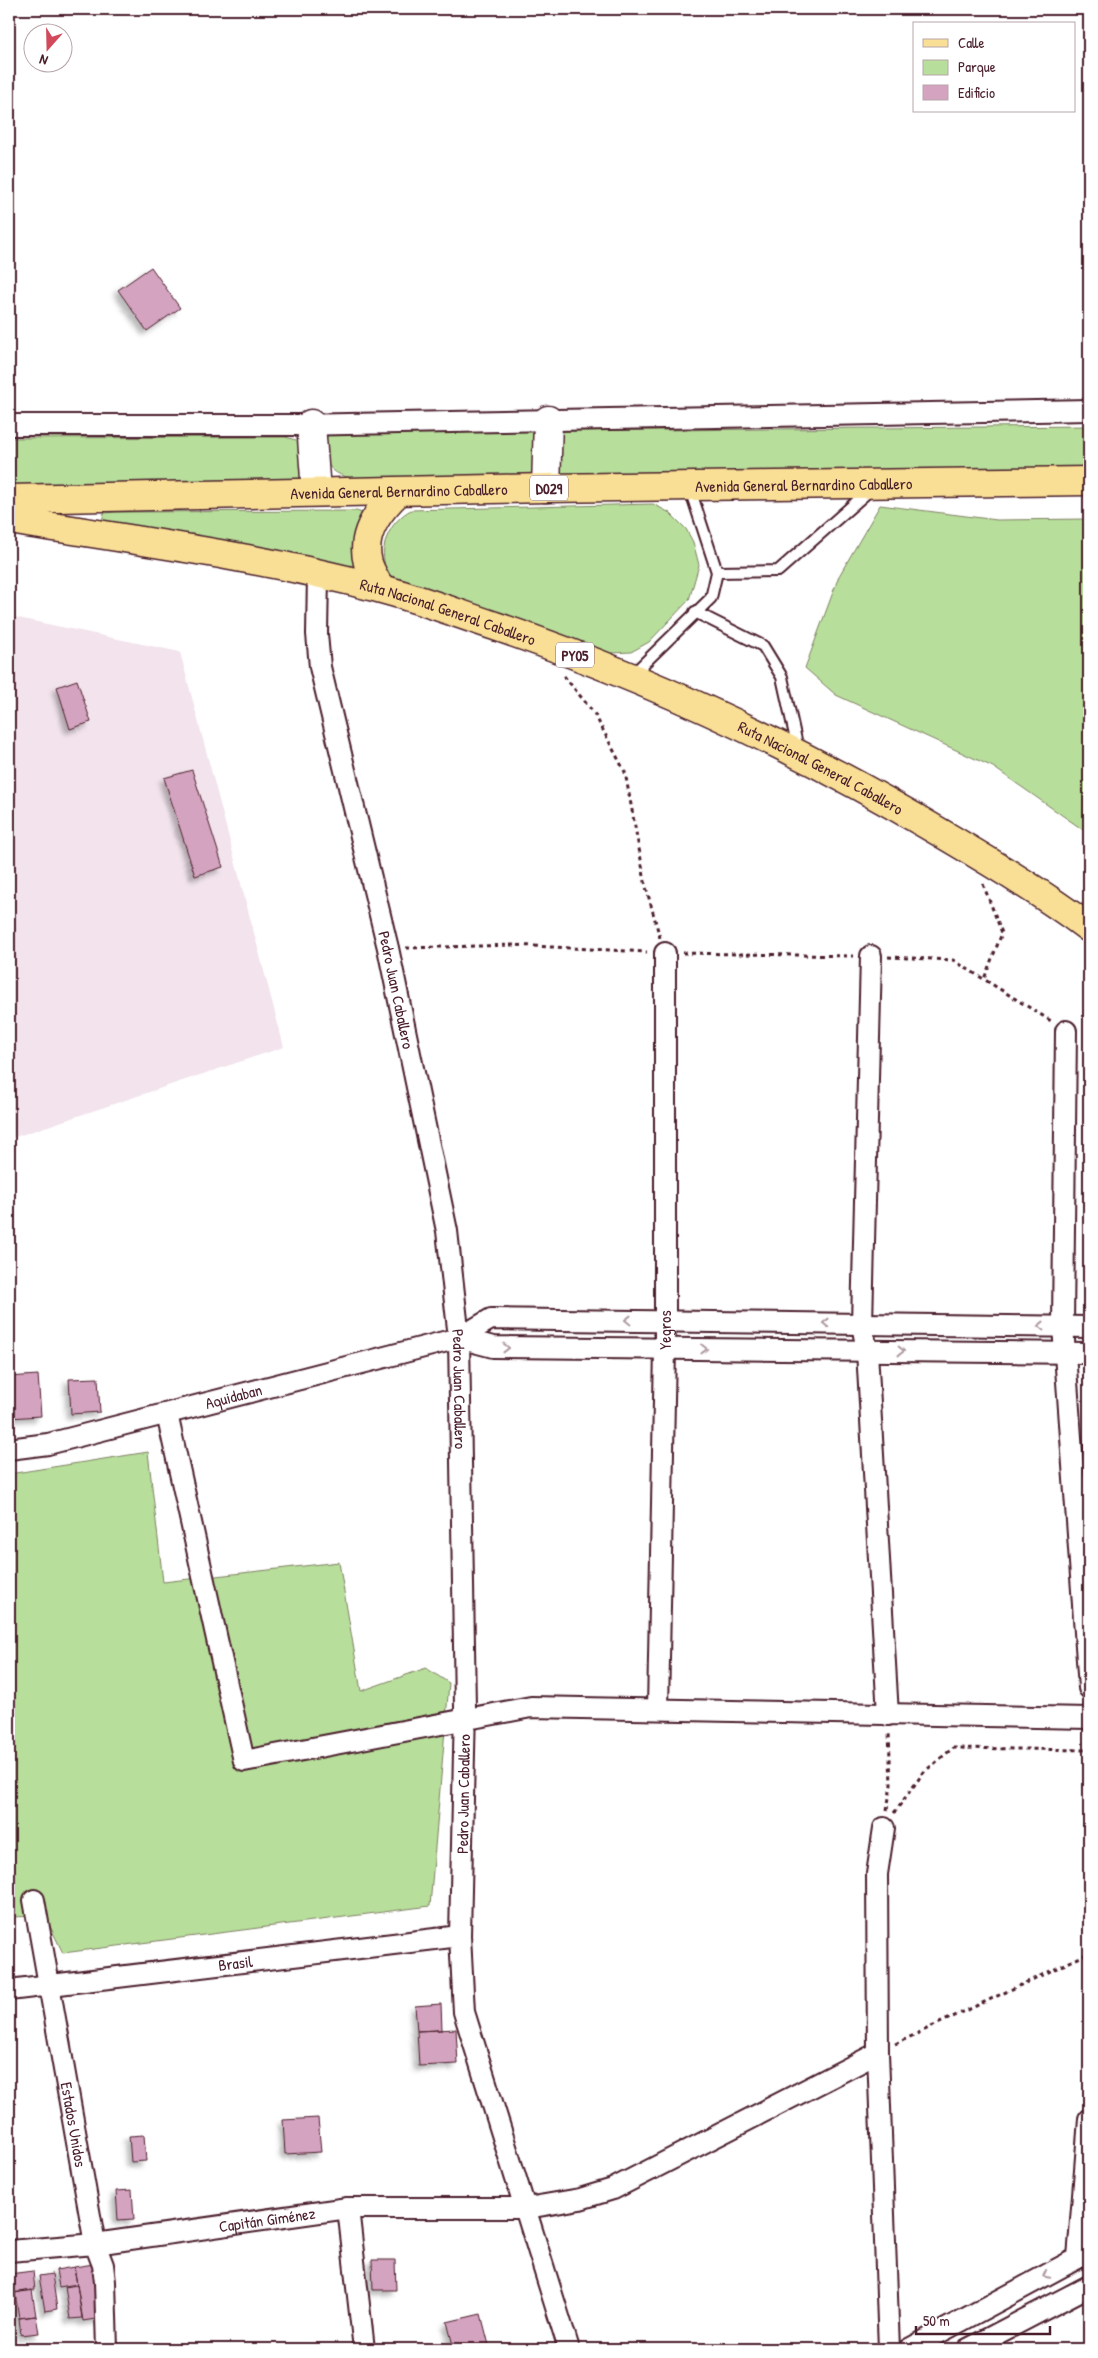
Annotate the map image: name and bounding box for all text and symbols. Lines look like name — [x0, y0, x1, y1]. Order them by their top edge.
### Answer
north arrow — [22, 22, 72, 72]
legend — [913, 22, 1076, 112]
text: Calle — [958, 32, 985, 53]
text: N — [36, 50, 50, 71]
text: Parque — [958, 56, 996, 77]
text: Edificio — [958, 82, 995, 103]
street label: Avenida General Bernardino Caballero — [695, 472, 913, 497]
road number: D029 — [530, 476, 568, 500]
street label: Avenida General Bernardino Caballero — [290, 478, 508, 504]
street label: Ruta Nacional General Caballero — [358, 573, 539, 651]
road number: PY05 — [556, 642, 594, 668]
street label: Ruta Nacional General Caballero — [735, 715, 908, 820]
street label: Pedro Juan Caballero — [373, 929, 420, 1051]
street label: Yegros — [654, 1310, 676, 1350]
one-way arrow — [624, 1315, 632, 1326]
one-way arrow — [821, 1318, 829, 1328]
one-way arrow — [1036, 1321, 1044, 1331]
street label: Pedro Juan Caballero — [447, 1328, 472, 1450]
one-way arrow — [502, 1343, 510, 1353]
one-way arrow — [700, 1344, 708, 1354]
one-way arrow — [898, 1346, 905, 1356]
street label: Aquidaban — [203, 1378, 264, 1414]
street label: Pedro Juan Caballero — [451, 1733, 475, 1854]
street label: Brasil — [217, 1950, 255, 1976]
street label: Estados Unidos — [55, 2080, 92, 2169]
street label: Capitán Giménez — [217, 2202, 317, 2237]
one-way arrow — [1043, 2269, 1052, 2279]
scale bar — [916, 2303, 1049, 2335]
text: 50 m — [923, 2310, 950, 2331]

